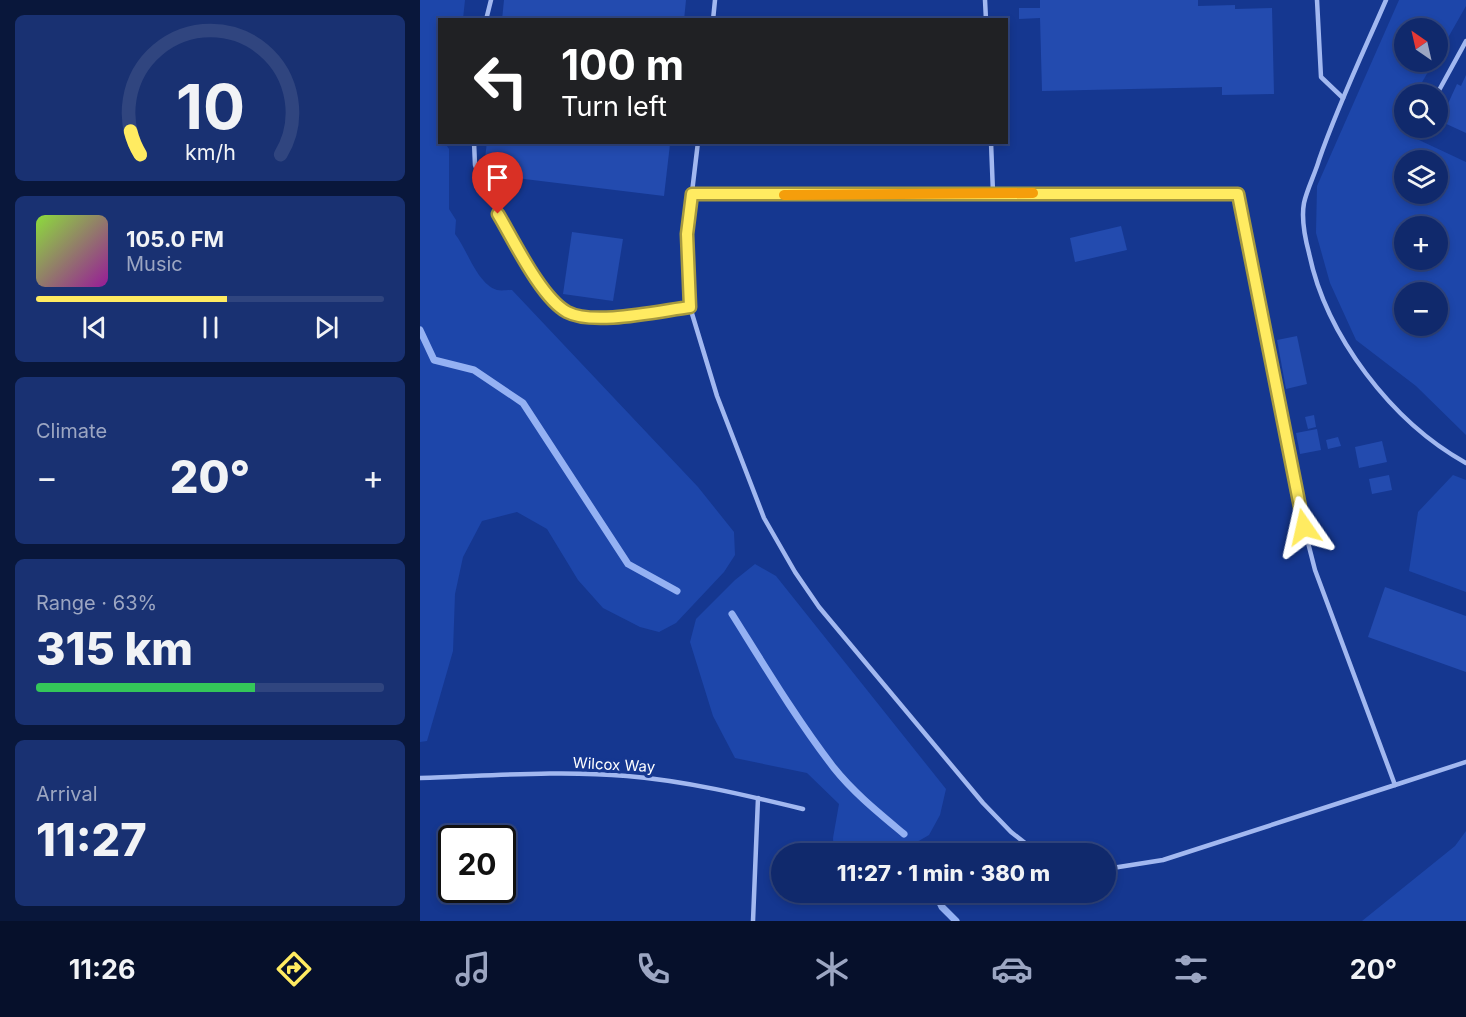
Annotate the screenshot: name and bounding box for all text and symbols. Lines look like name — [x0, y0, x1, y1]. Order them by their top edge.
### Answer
north arrow — [1394, 18, 1448, 72]
map controls — [1394, 18, 1448, 336]
text: 100 m — [561, 39, 684, 90]
icon: left — [462, 42, 540, 120]
text: 10 — [176, 69, 244, 144]
button: search — [1394, 84, 1448, 138]
text: Turn left — [561, 90, 667, 123]
text: km/h — [185, 139, 235, 165]
button: layers — [1394, 150, 1448, 204]
pin — [472, 152, 523, 214]
icon: arrive — [481, 161, 514, 194]
button: + — [1394, 216, 1448, 270]
text: 105.0 FM — [126, 226, 224, 252]
text: Music — [126, 252, 183, 276]
button: − — [1394, 282, 1448, 336]
icon: previous — [78, 311, 111, 344]
icon: pause — [194, 311, 227, 344]
icon: next — [310, 311, 343, 344]
text: Climate — [36, 419, 107, 443]
text: 20° — [170, 449, 250, 504]
text: − — [36, 457, 58, 497]
text: + — [362, 457, 384, 497]
position arrow — [1272, 495, 1336, 559]
text: Range · 63% — [36, 591, 157, 615]
text: 315 km — [36, 621, 193, 676]
street label: Wilcox Way — [572, 753, 656, 776]
text: Arrival — [36, 782, 98, 806]
text: 11:27 — [36, 812, 147, 867]
speed limit sign: 20 — [438, 825, 516, 903]
text: 11:27 · 1 min · 380 m — [837, 860, 1050, 886]
icon: directions — [273, 948, 315, 990]
icon: music — [452, 948, 494, 990]
icon: phone — [632, 948, 674, 990]
icon: climate — [811, 948, 853, 990]
icon: car — [991, 948, 1033, 990]
icon: filters — [1170, 948, 1212, 990]
text: 11:26 — [69, 953, 136, 986]
text: 20° — [1350, 953, 1397, 986]

